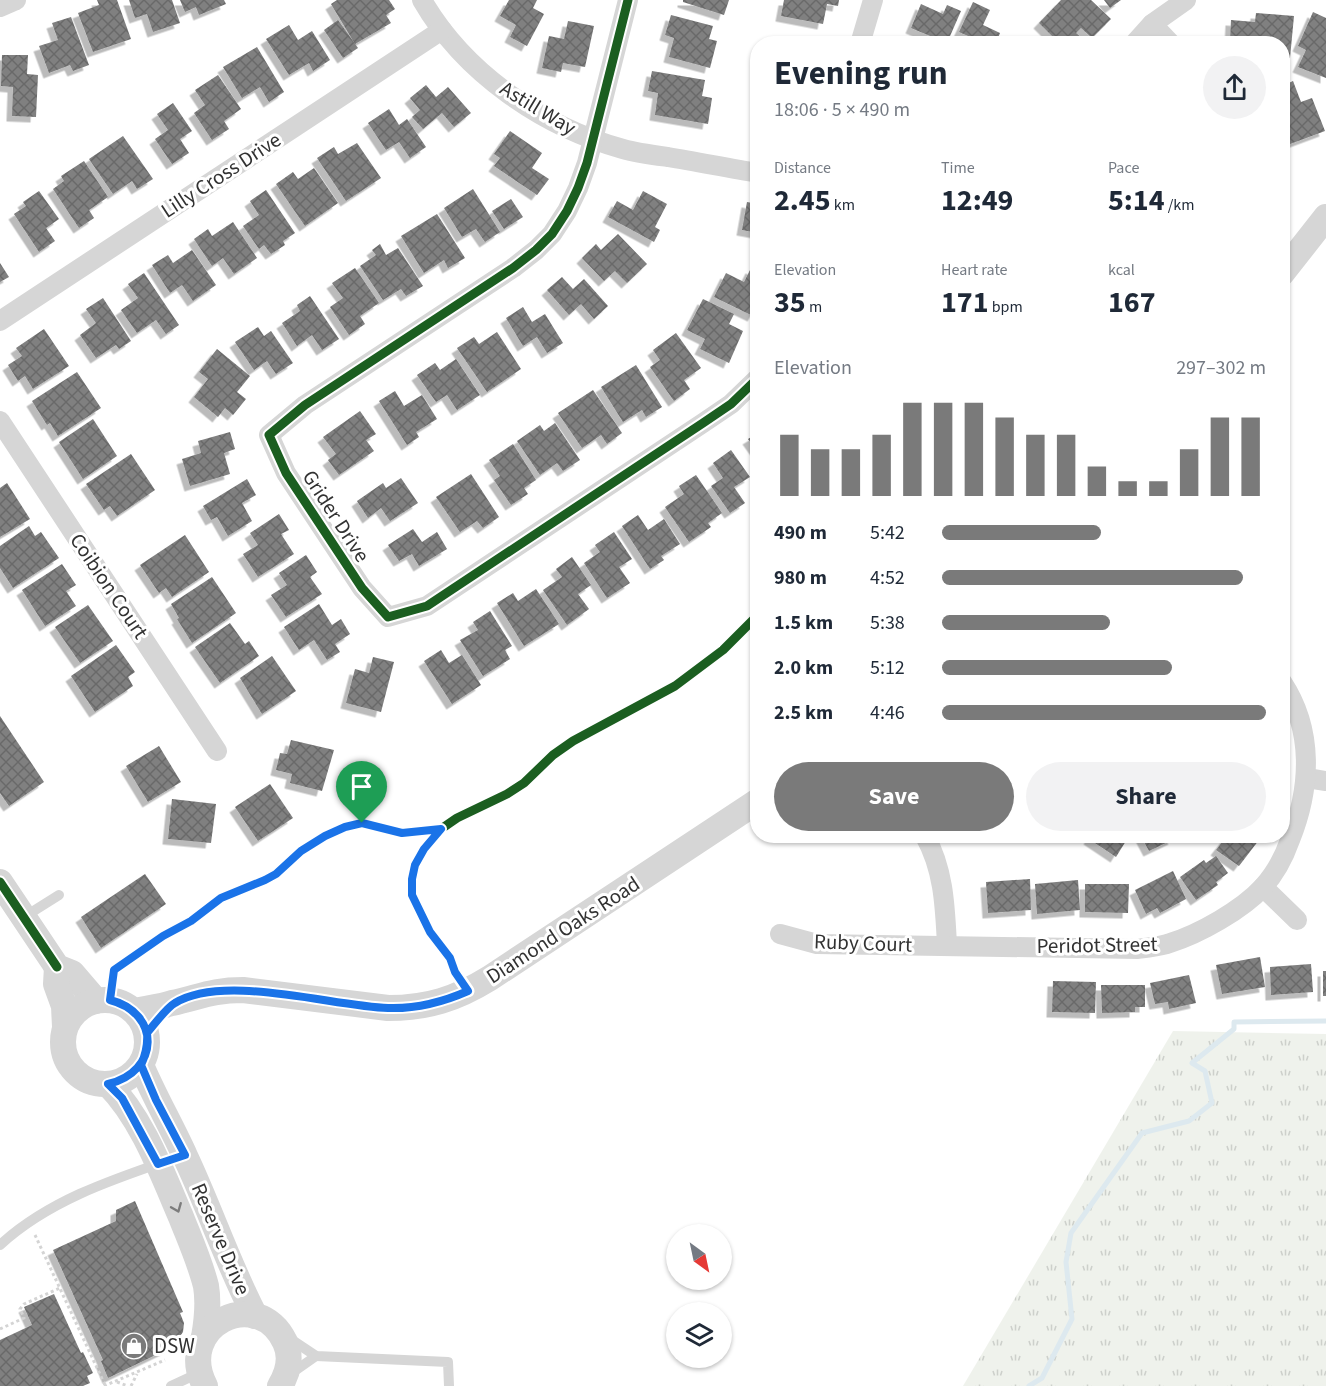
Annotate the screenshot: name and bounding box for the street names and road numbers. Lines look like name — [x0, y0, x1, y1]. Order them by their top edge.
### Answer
street label: Astill Way — [494, 74, 582, 143]
street label: Lilly Cross Drive — [155, 125, 287, 225]
street label: Grider Drive — [295, 464, 377, 568]
street label: Coibion Court — [63, 527, 155, 645]
street label: Diamond Oaks Road — [480, 869, 646, 991]
street label: Ruby Court — [813, 926, 913, 960]
street label: Peridot Street — [1036, 929, 1158, 961]
street label: Reserve Drive — [184, 1178, 258, 1300]

